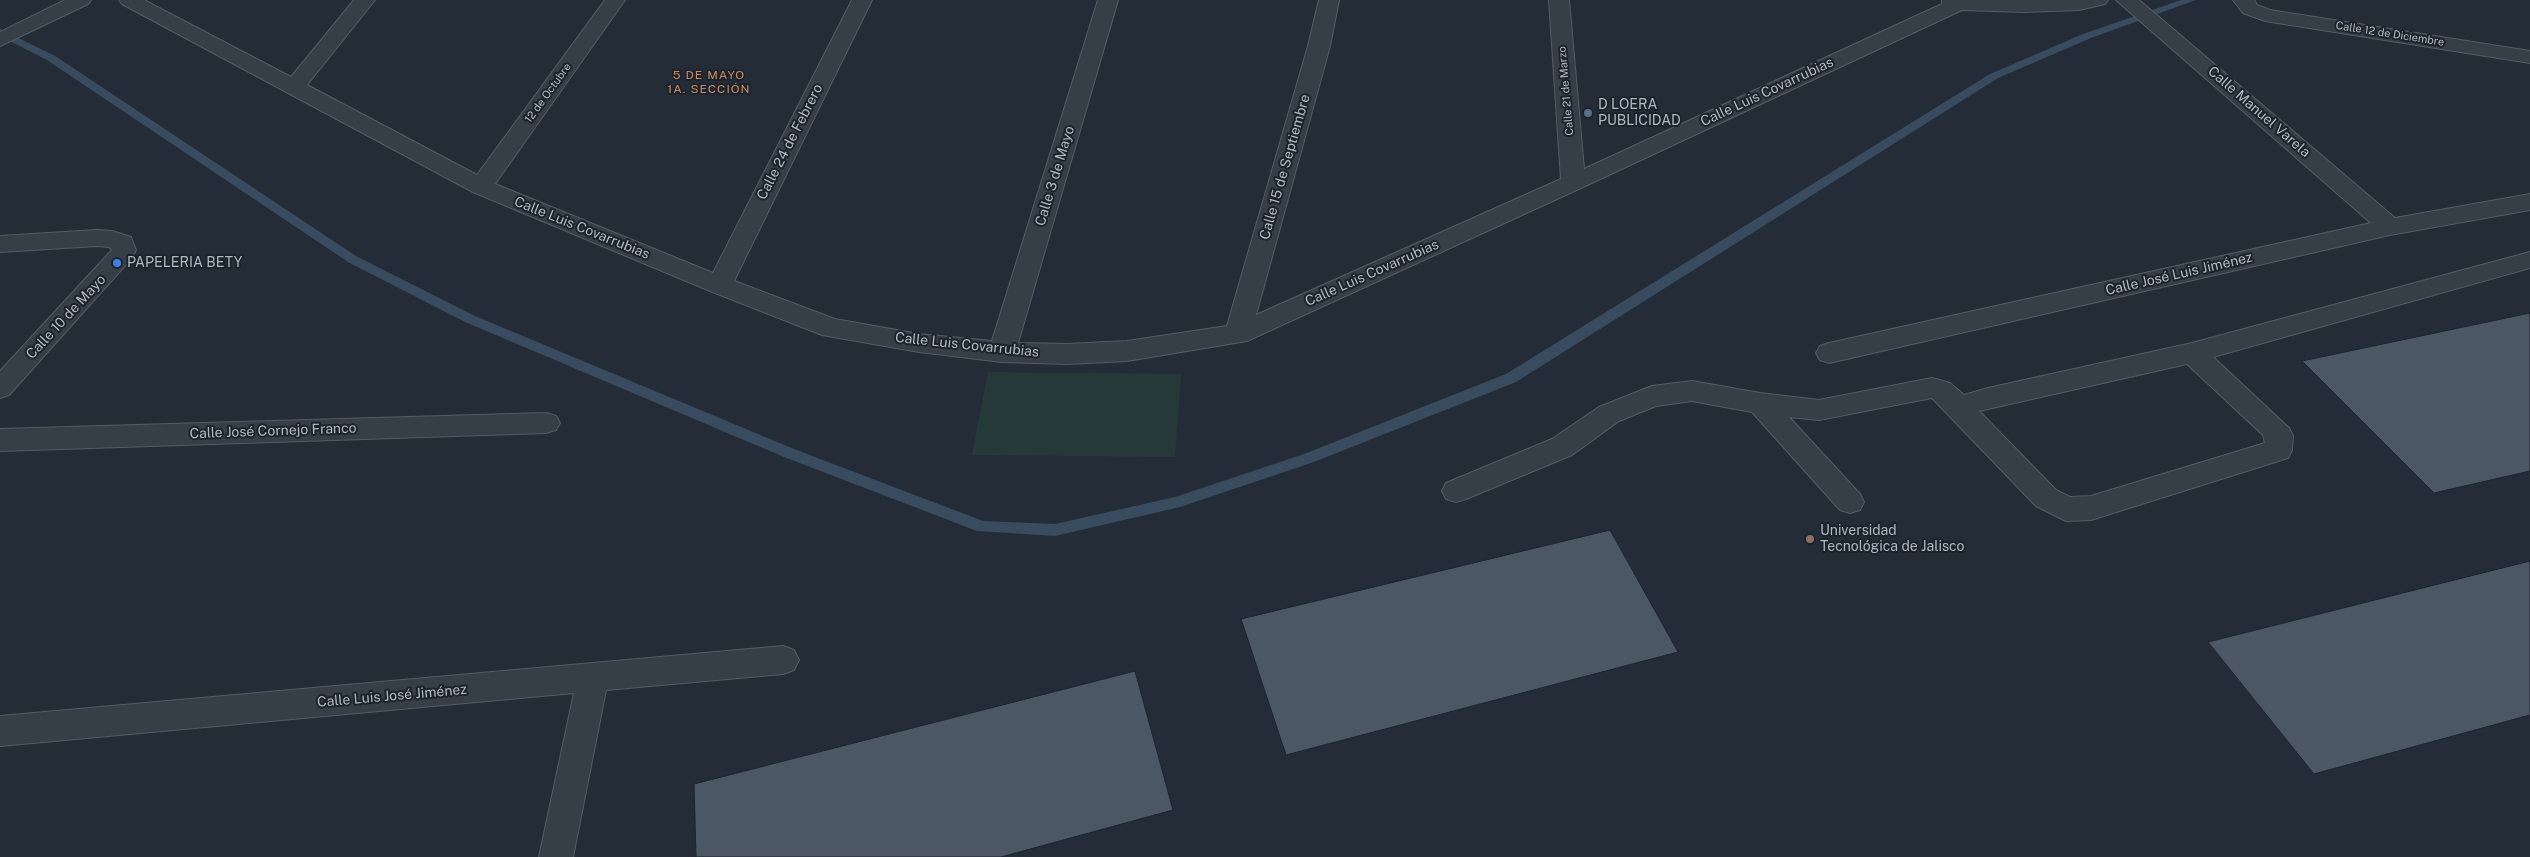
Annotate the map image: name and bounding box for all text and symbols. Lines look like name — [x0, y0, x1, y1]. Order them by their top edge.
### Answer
street label: Calle 12 de Diciembre — [2335, 19, 2445, 49]
street label: Calle 21 de Marzo — [1556, 46, 1576, 136]
street label: Calle Luis Covarrubias — [1698, 54, 1836, 130]
street label: 12 de Octubre — [522, 61, 574, 125]
street label: Calle Manuel Varela — [2204, 63, 2314, 161]
district label: 5 DE MAYO 1A. SECCIÓN — [666, 68, 752, 96]
street label: Calle 24 de Febrero — [754, 81, 826, 203]
street label: Calle 15 de Septiembre — [1256, 92, 1314, 242]
place label: D LOERA PUBLICIDAD — [1598, 97, 1681, 130]
marker: D LOERA PUBLICIDAD — [1582, 107, 1594, 119]
street label: Calle 3 de Mayo — [1032, 124, 1078, 228]
street label: Calle Luis Covarrubias — [512, 193, 652, 263]
street label: Calle Luis Covarrubias — [1303, 236, 1441, 310]
street label: Calle José Luis Jiménez — [2104, 249, 2254, 299]
place label: PAPELERIA BETY — [127, 255, 242, 271]
marker: PAPELERIA BETY — [111, 257, 123, 269]
street label: Calle 10 de Mayo — [23, 271, 109, 363]
street label: Calle Luis Covarrubias — [894, 329, 1040, 361]
street label: Calle José Cornejo Franco — [189, 420, 357, 442]
place label: Universidad Tecnológica de Jalisco — [1820, 523, 1964, 556]
marker: Universidad Tecnológica de Jalisco — [1804, 533, 1816, 545]
street label: Calle Luis José Jiménez — [316, 681, 468, 711]

